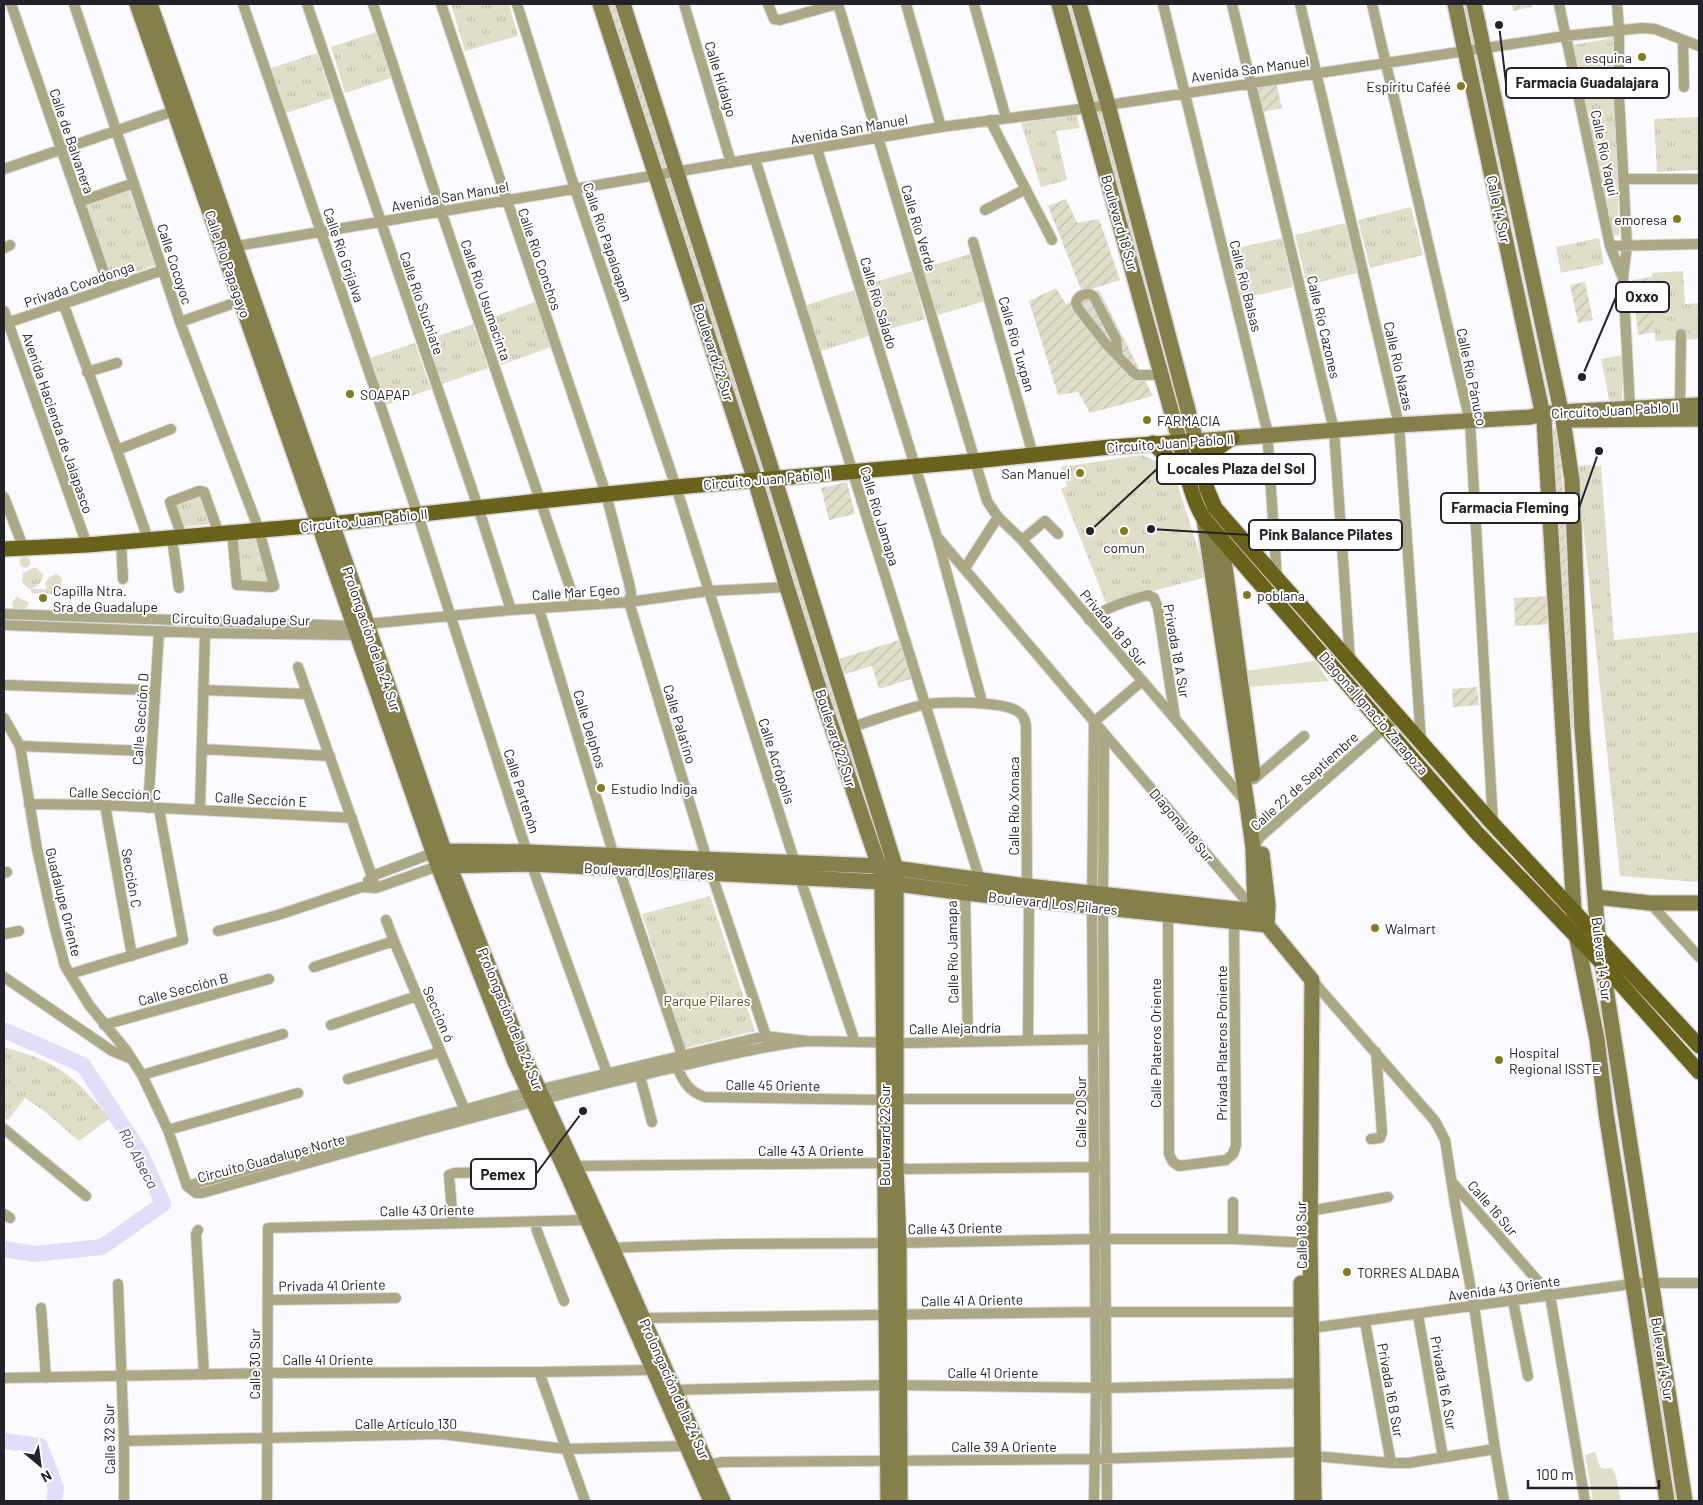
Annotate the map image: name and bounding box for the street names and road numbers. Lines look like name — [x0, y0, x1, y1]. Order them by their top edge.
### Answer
street label: Calle Hidalgo — [701, 39, 741, 119]
street label: Avenida San Manuel — [1190, 52, 1310, 86]
street label: Calle de Balvanera — [46, 86, 98, 196]
street label: Calle Río Yaqui — [1588, 108, 1622, 198]
street label: Avenida San Manuel — [789, 110, 909, 148]
street label: Boulevard 18 Sur — [1098, 173, 1142, 273]
street label: Calle 14 Sur — [1484, 174, 1514, 244]
street label: Avenida San Manuel — [390, 177, 510, 215]
street label: Calle Río Papaloapan — [580, 180, 636, 304]
street label: Calle Río Verde — [898, 183, 940, 273]
street label: Calle Río Grijalva — [320, 205, 368, 305]
street label: Calle Río Conchos — [515, 206, 566, 313]
street label: Calle Río Papagayo — [202, 208, 254, 320]
street label: Calle Cocoyoc — [154, 221, 196, 307]
street label: Calle Río Usumacinta — [457, 237, 515, 363]
street label: Calle Río Balsas — [1226, 238, 1266, 334]
street label: Calle Río Suchiate — [396, 249, 448, 357]
street label: Calle Río Salado — [857, 255, 901, 351]
street label: Privada Covadonga — [22, 257, 136, 311]
street label: Calle Río Cazones — [1304, 274, 1344, 380]
street label: Calle Río Tuxpan — [995, 294, 1039, 394]
street label: Boulevard 22 Sur — [690, 301, 738, 403]
street label: Calle Río Nazas — [1380, 320, 1418, 412]
street label: Calle Río Pánuco — [1453, 327, 1491, 427]
street label: Avenida Hacienda de Jalapasco — [19, 330, 97, 516]
street label: Circuito Juan Pablo II — [1551, 398, 1679, 422]
street label: Circuito Juan Pablo II — [1106, 430, 1234, 456]
street label: Calle Río Jamapa — [857, 464, 903, 568]
street label: Circuito Juan Pablo II — [703, 465, 831, 493]
street label: Circuito Juan Pablo II — [300, 505, 428, 535]
street label: Prolongación de la 24 Sur — [339, 564, 405, 714]
street label: Calle Mar Egeo — [531, 580, 621, 604]
street label: Privada 18 B Sur — [1077, 586, 1151, 670]
street label: Privada 18 A Sur — [1160, 603, 1194, 699]
street label: Circuito Guadalupe Sur — [172, 609, 310, 629]
street label: Diagonal Ignacio Zaragoza — [1316, 648, 1432, 778]
street label: Calle Sección D — [128, 672, 152, 766]
street label: Calle Palatino — [660, 682, 700, 766]
street label: Boulevard 22 Sur — [812, 687, 860, 789]
street label: Calle Delphos — [570, 688, 610, 771]
street label: Calle Acrópolis — [755, 716, 799, 806]
street label: Calle 22 de Septiembre — [1247, 728, 1361, 834]
street label: Calle Partenón — [500, 747, 544, 835]
street label: Calle Río Xonaca — [1005, 757, 1022, 855]
street label: Calle Sección C — [69, 783, 161, 803]
street label: Diagonal 18 Sur — [1146, 785, 1218, 865]
street label: Calle Sección E — [214, 788, 308, 810]
street label: Guadalupe Oriente — [42, 846, 86, 958]
street label: Sección C — [118, 847, 146, 909]
street label: Boulevard Los Pilares — [584, 859, 715, 883]
street label: Boulevard Los Pilares — [987, 888, 1119, 918]
street label: Calle Río Jamapa — [943, 900, 961, 1004]
street label: Bulevar 14 Sur — [1588, 916, 1616, 1002]
street label: Prolongación de la 24 Sur — [475, 945, 547, 1093]
street label: Privada Plateros Poniente — [1213, 965, 1230, 1121]
street label: Calle Sección B — [136, 969, 230, 1009]
street label: Calle Plateros Oriente — [1147, 978, 1164, 1108]
street label: Seccion ó — [420, 983, 458, 1045]
street label: Calle Alejandría — [909, 1019, 1001, 1037]
street label: Calle 45 Oriente — [726, 1076, 820, 1094]
street label: Calle 20 Sur — [1072, 1076, 1089, 1148]
street label: Boulevard 22 Sur — [876, 1084, 893, 1186]
street label: Circuito Guadalupe Norte — [195, 1130, 347, 1186]
street label: Calle 43 A Oriente — [758, 1142, 864, 1159]
street label: Calle 16 Sur — [1464, 1177, 1522, 1239]
street label: Calle 43 Oriente — [379, 1201, 475, 1219]
street label: Calle 18 Sur — [1292, 1201, 1310, 1269]
street label: Calle 43 Oriente — [907, 1219, 1003, 1237]
street label: Avenida 43 Oriente — [1447, 1272, 1561, 1304]
street label: Privada 41 Oriente — [278, 1276, 386, 1294]
street label: Calle 41 A Oriente — [921, 1291, 1023, 1309]
street label: Prolongación de la 24 Sur — [636, 1316, 714, 1462]
street label: Bulevar 14 Sur — [1648, 1316, 1678, 1402]
street label: Calle 30 Sur — [246, 1329, 263, 1399]
street label: Privada 16 A Sur — [1427, 1335, 1461, 1431]
street label: Privada 16 B Sur — [1374, 1342, 1408, 1438]
street label: Calle 41 Oriente — [282, 1351, 374, 1368]
street label: Calle 41 Oriente — [947, 1364, 1039, 1381]
street label: Calle 32 Sur — [100, 1404, 118, 1474]
street label: Calle Artículo 130 — [355, 1415, 457, 1432]
street label: Calle 39 A Oriente — [951, 1438, 1057, 1455]

